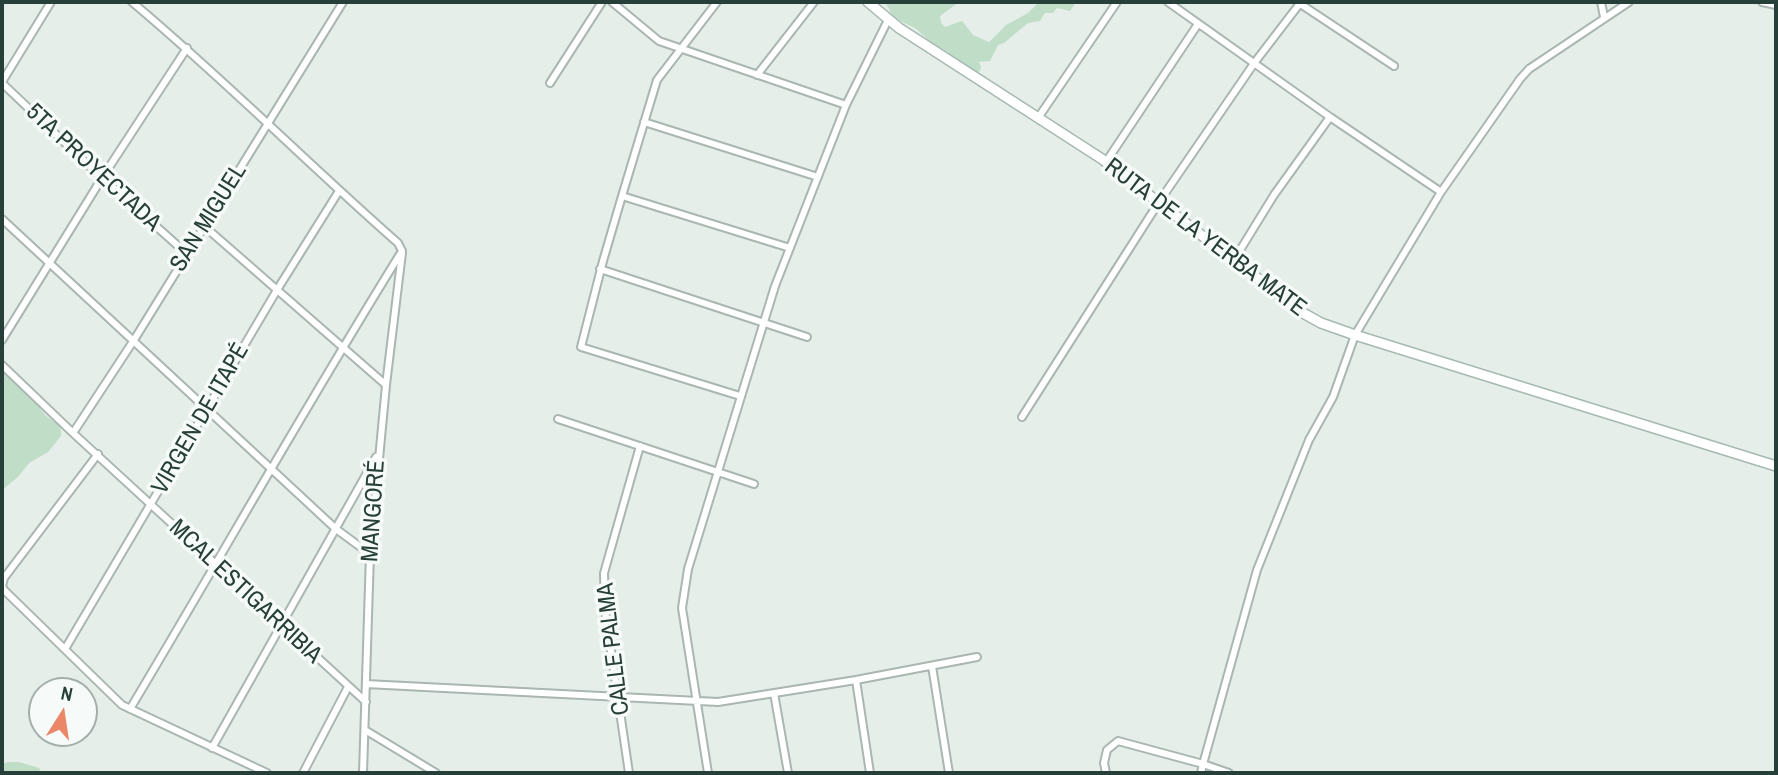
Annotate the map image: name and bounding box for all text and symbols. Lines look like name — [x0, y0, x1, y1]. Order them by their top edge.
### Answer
street label: 5TA PROYECTADA — [19, 98, 167, 238]
street label: RUTA DE LA YERBA MATE — [1098, 153, 1312, 323]
street label: SAN MIGUEL — [165, 159, 253, 277]
street label: VIRGEN DE ITAPÉ — [146, 339, 256, 499]
street label: MANGORÉ — [356, 459, 392, 563]
street label: MCAL ESTIGARRIBIA — [163, 514, 327, 670]
street label: CALLE PALMA — [592, 581, 636, 717]
north arrow — [28, 677, 98, 747]
text: N — [59, 680, 75, 707]

